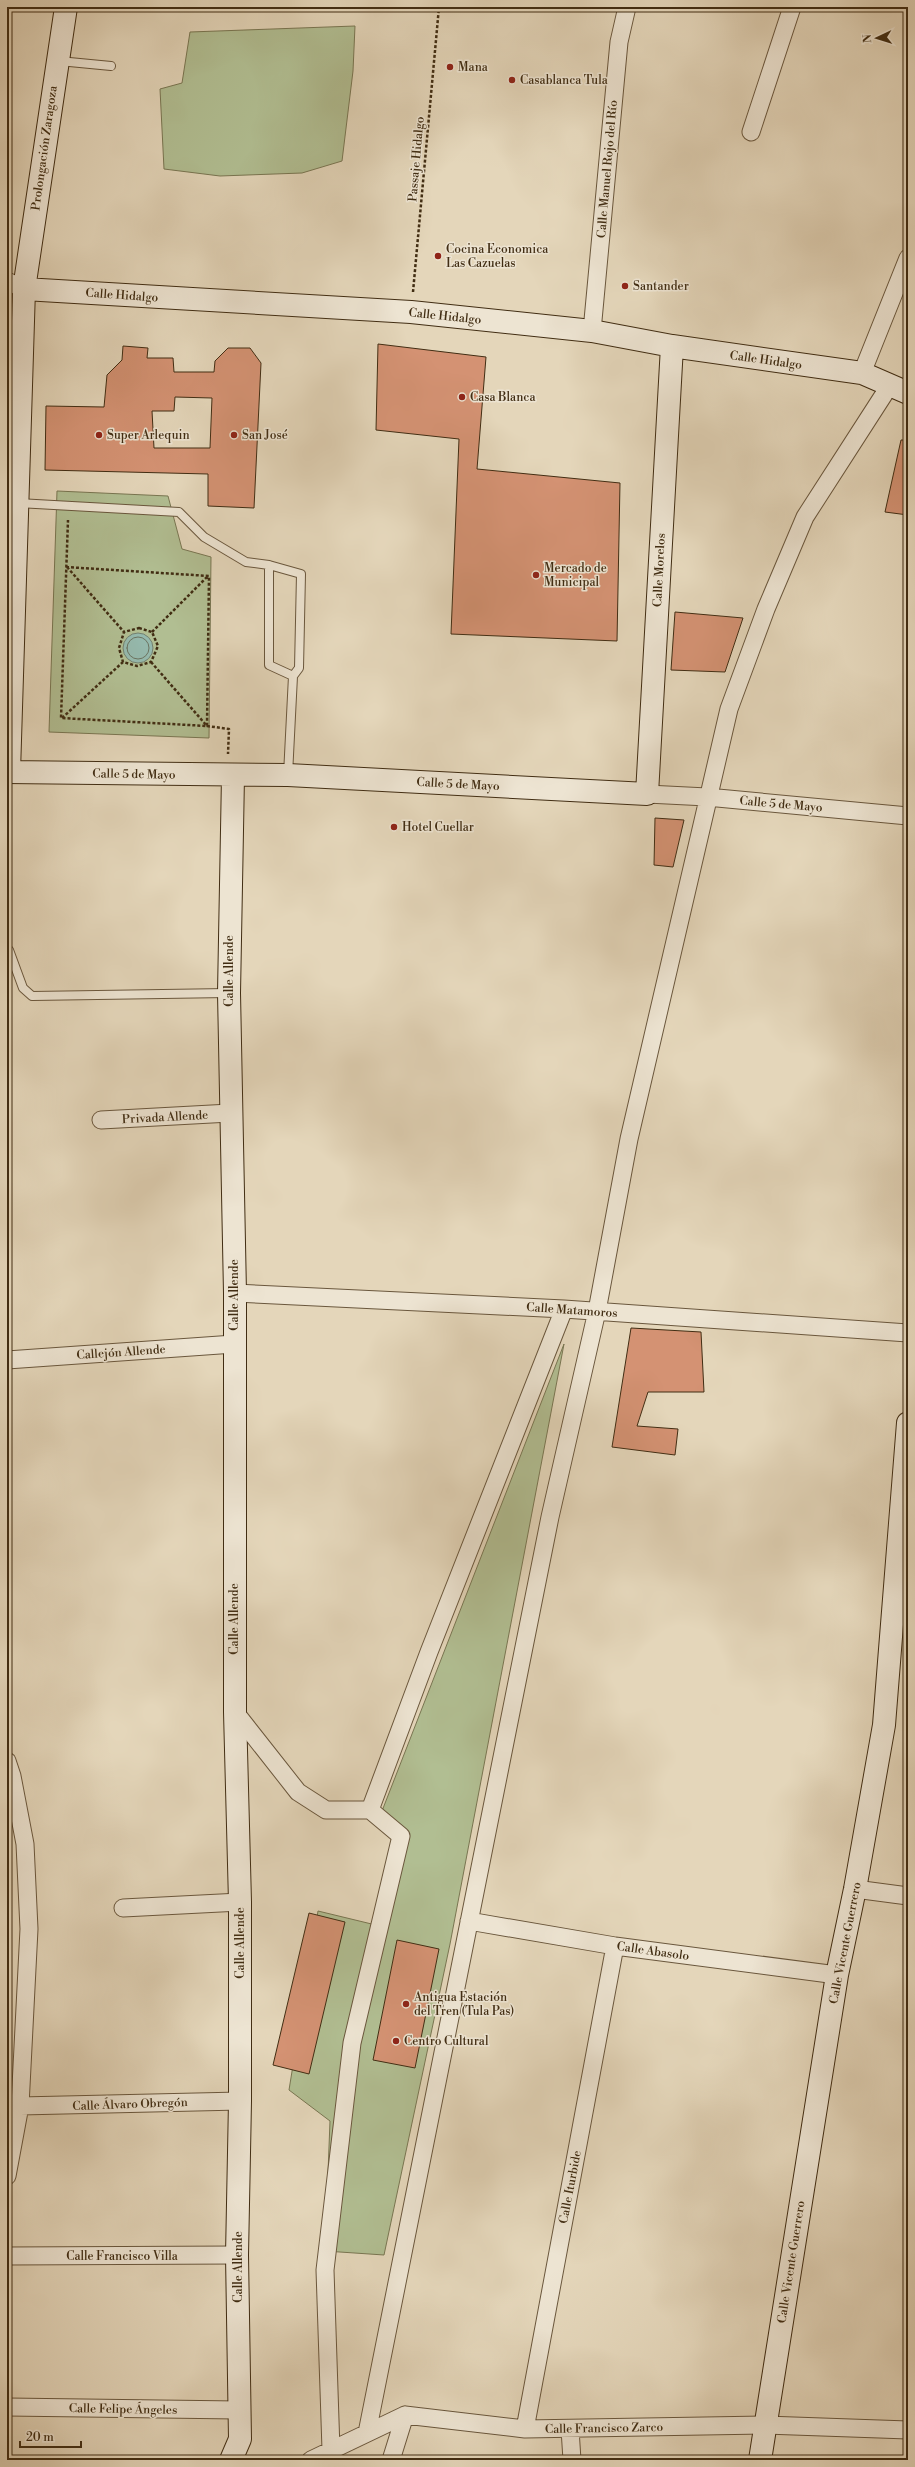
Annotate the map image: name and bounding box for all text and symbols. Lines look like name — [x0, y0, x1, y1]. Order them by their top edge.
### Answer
north arrow — [857, 18, 897, 58]
text: N — [861, 34, 875, 43]
place label: Mana — [458, 60, 489, 75]
marker: Mana — [445, 62, 455, 72]
place label: Casablanca Tula — [520, 73, 609, 88]
marker: Casablanca Tula — [507, 75, 517, 85]
street label: Prolongación Zaragoza — [28, 84, 61, 212]
street label: Calle Manuel Rojo del Río — [594, 99, 621, 239]
street label: Passaje Hidalgo — [405, 115, 428, 202]
place label: Cocina Economica Las Cazuelas — [446, 242, 549, 271]
marker: Cocina Economica Las Cazuelas — [433, 251, 443, 261]
place label: Santander — [633, 279, 689, 294]
marker: Santander — [620, 281, 630, 291]
street label: Calle Hidalgo — [85, 285, 159, 306]
street label: Calle Hidalgo — [408, 305, 482, 328]
street label: Calle Hidalgo — [729, 348, 803, 373]
place label: Casa Blanca — [470, 390, 536, 405]
marker: Casa Blanca — [457, 392, 467, 402]
place label: Super Arlequin — [107, 428, 190, 443]
place label: San José — [242, 428, 288, 443]
marker: Super Arlequin — [94, 430, 104, 440]
marker: San José — [229, 430, 239, 440]
street label: Calle Morelos — [650, 533, 669, 607]
place label: Mercado de Municipal — [544, 561, 607, 590]
marker: Mercado de Municipal — [531, 570, 541, 580]
street label: Calle 5 de Mayo — [92, 766, 176, 783]
street label: Calle 5 de Mayo — [416, 775, 500, 794]
street label: Calle 5 de Mayo — [739, 793, 823, 816]
place label: Hotel Cuellar — [402, 820, 474, 835]
marker: Hotel Cuellar — [389, 822, 399, 832]
street label: Calle Allende — [222, 935, 237, 1007]
street label: Privada Allende — [121, 1108, 209, 1127]
street label: Calle Allende — [227, 1259, 242, 1331]
street label: Calle Matamoros — [526, 1300, 618, 1321]
street label: Callejón Allende — [76, 1342, 166, 1363]
street label: Calle Allende — [227, 1583, 242, 1655]
street label: Calle Vicente Guerrero — [826, 1881, 865, 2005]
street label: Calle Allende — [233, 1907, 248, 1979]
street label: Calle Abasolo — [616, 1939, 690, 1964]
place label: Antigua Estación del Tren (Tula Pas) — [413, 1990, 514, 2019]
marker: Antigua Estación del Tren (Tula Pas) — [401, 1999, 411, 2009]
place label: Centro Cultural — [404, 2034, 489, 2049]
marker: Centro Cultural — [391, 2036, 401, 2046]
street label: Calle Álvaro Obregón — [72, 2093, 188, 2114]
street label: Calle Iturbide — [556, 2149, 585, 2225]
street label: Calle Vicente Guerrero — [774, 2199, 809, 2324]
street label: Calle Allende — [231, 2231, 246, 2303]
street label: Calle Francisco Villa — [66, 2249, 179, 2264]
street label: Calle Felipe Ángeles — [69, 2399, 177, 2418]
street label: Calle Francisco Zarco — [545, 2420, 664, 2437]
scale bar — [20, 2423, 81, 2449]
text: 20 m — [26, 2430, 54, 2445]

